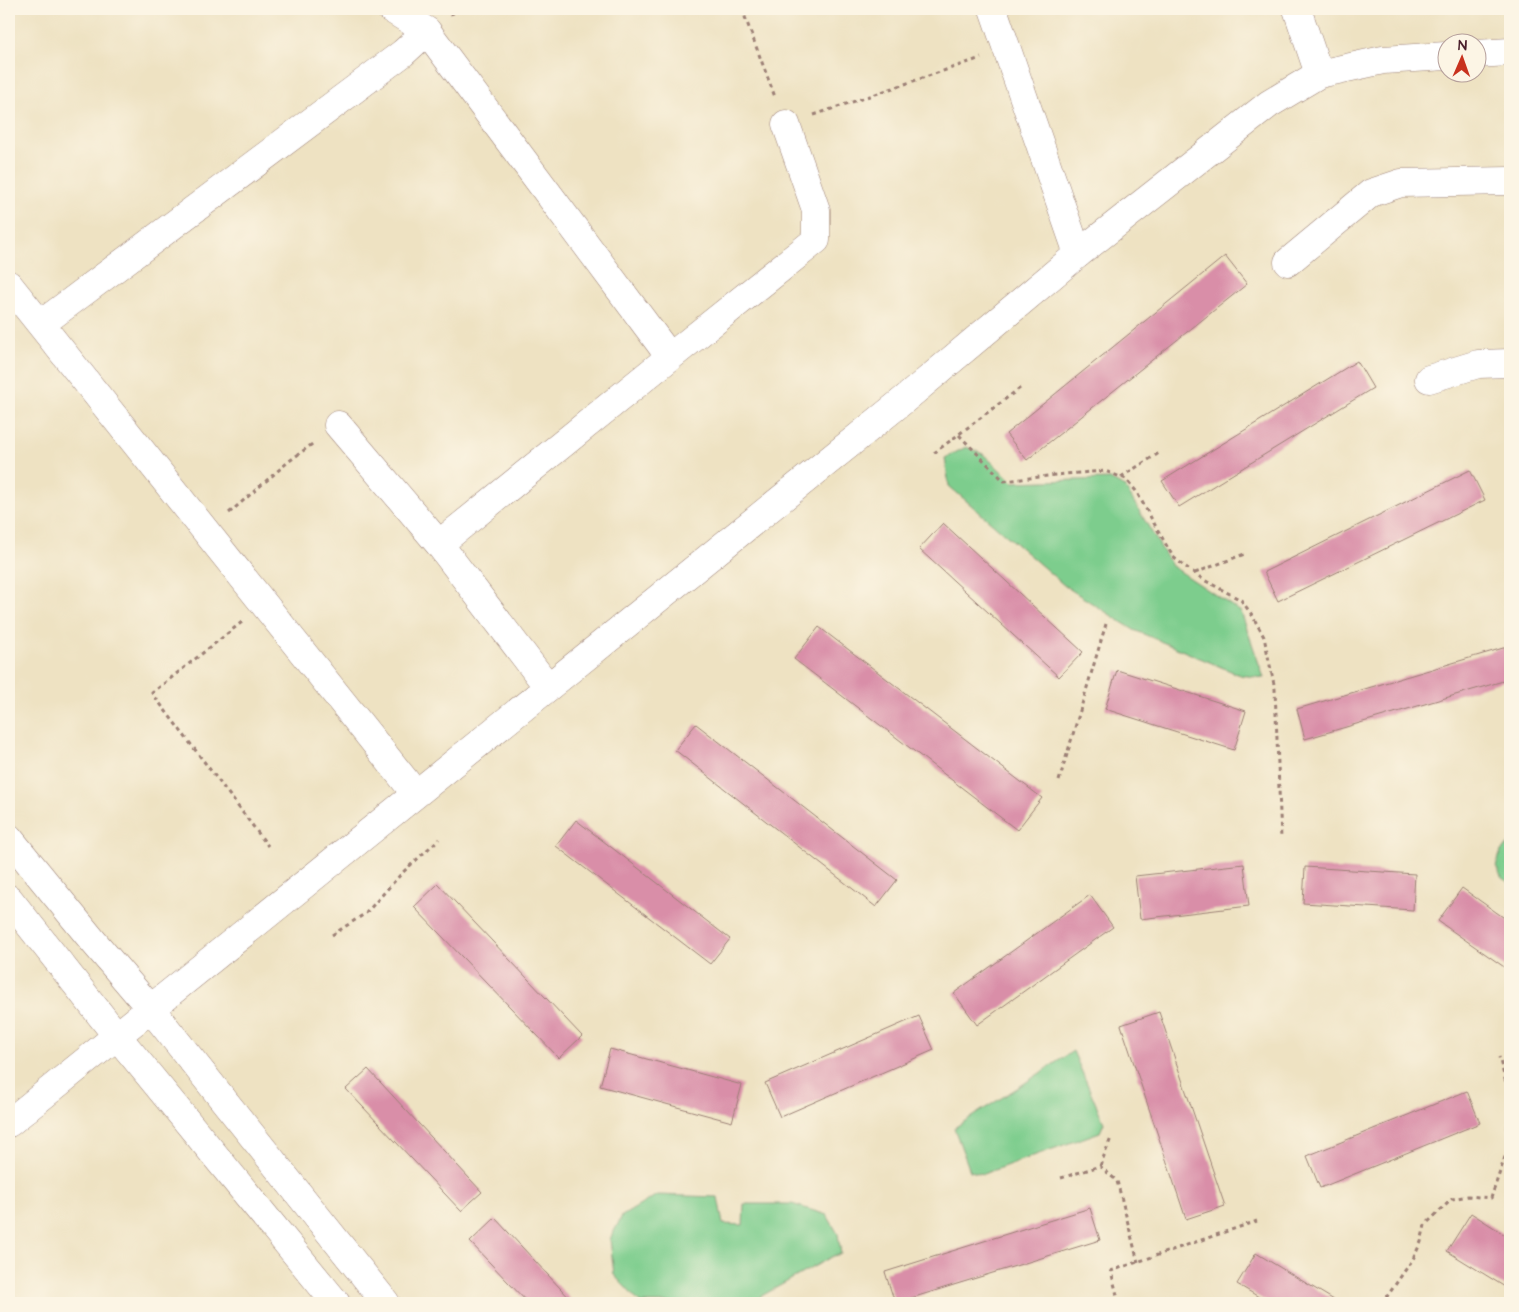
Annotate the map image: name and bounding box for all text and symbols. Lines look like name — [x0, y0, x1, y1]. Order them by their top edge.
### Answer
north arrow — [1436, 32, 1486, 82]
text: N — [1458, 36, 1467, 56]

